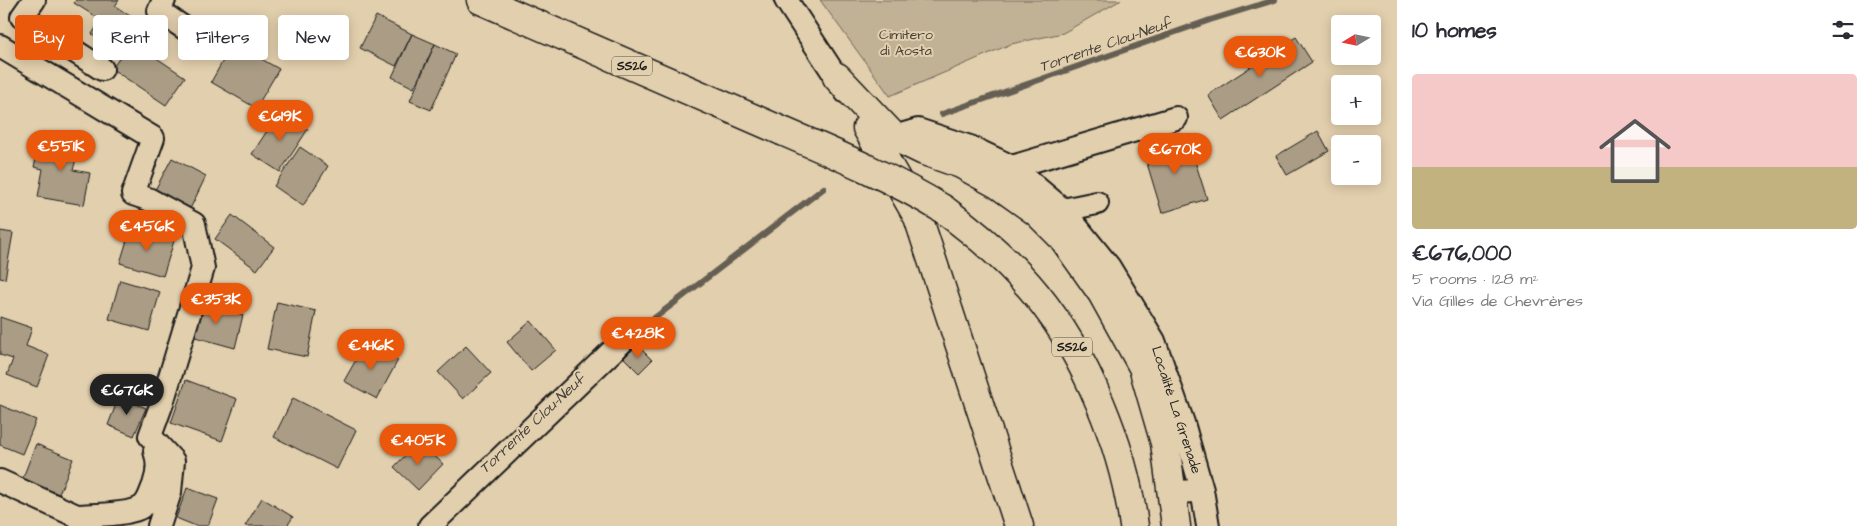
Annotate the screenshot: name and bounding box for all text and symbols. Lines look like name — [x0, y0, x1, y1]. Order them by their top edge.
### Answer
water label: Torrente Clou-Neuf — [1036, 12, 1176, 77]
chip: Buy — [15, 15, 83, 60]
chip: Rent — [93, 15, 168, 60]
chip: Filters — [178, 15, 268, 60]
chip: New — [278, 15, 349, 60]
north arrow — [1331, 15, 1381, 65]
map controls — [1331, 15, 1381, 185]
text: 10 homes — [1412, 16, 1497, 45]
icon: filters — [1829, 16, 1857, 44]
park label: Cimitero di Aosta — [879, 25, 933, 61]
pin: €630K — [1225, 36, 1295, 78]
text: €630K — [1235, 41, 1285, 63]
road number: SS26 — [612, 56, 652, 76]
button: + — [1331, 75, 1381, 125]
pin: €619K — [245, 100, 315, 142]
text: €619K — [258, 105, 302, 127]
icon: home — [1590, 106, 1680, 196]
pin: €551K — [26, 130, 96, 172]
pin: €670K — [1140, 132, 1210, 175]
text: €551K — [37, 135, 85, 157]
button: − — [1331, 135, 1381, 185]
text: €670K — [1149, 138, 1201, 160]
pin: €456K — [112, 210, 182, 252]
text: €456K — [120, 215, 174, 237]
text: €676,000 — [1412, 239, 1511, 268]
text: 5 rooms · 128 m² — [1412, 268, 1539, 290]
pin: €353K — [181, 282, 251, 325]
text: €353K — [191, 288, 241, 310]
text: Via Gilles de Chevrères — [1412, 290, 1583, 312]
pin: €428K — [603, 316, 673, 359]
text: €428K — [612, 322, 664, 344]
pin: €416K — [336, 328, 406, 371]
text: €416K — [348, 334, 394, 356]
road number: SS26 — [1052, 338, 1092, 357]
street label: Localité La Grenade — [1146, 344, 1206, 477]
water label: Torrente Clou-Neuf — [474, 368, 591, 479]
pin: €676K — [92, 374, 162, 416]
text: €676K — [101, 379, 153, 401]
pin: €405K — [383, 424, 453, 466]
text: €405K — [391, 429, 445, 451]

